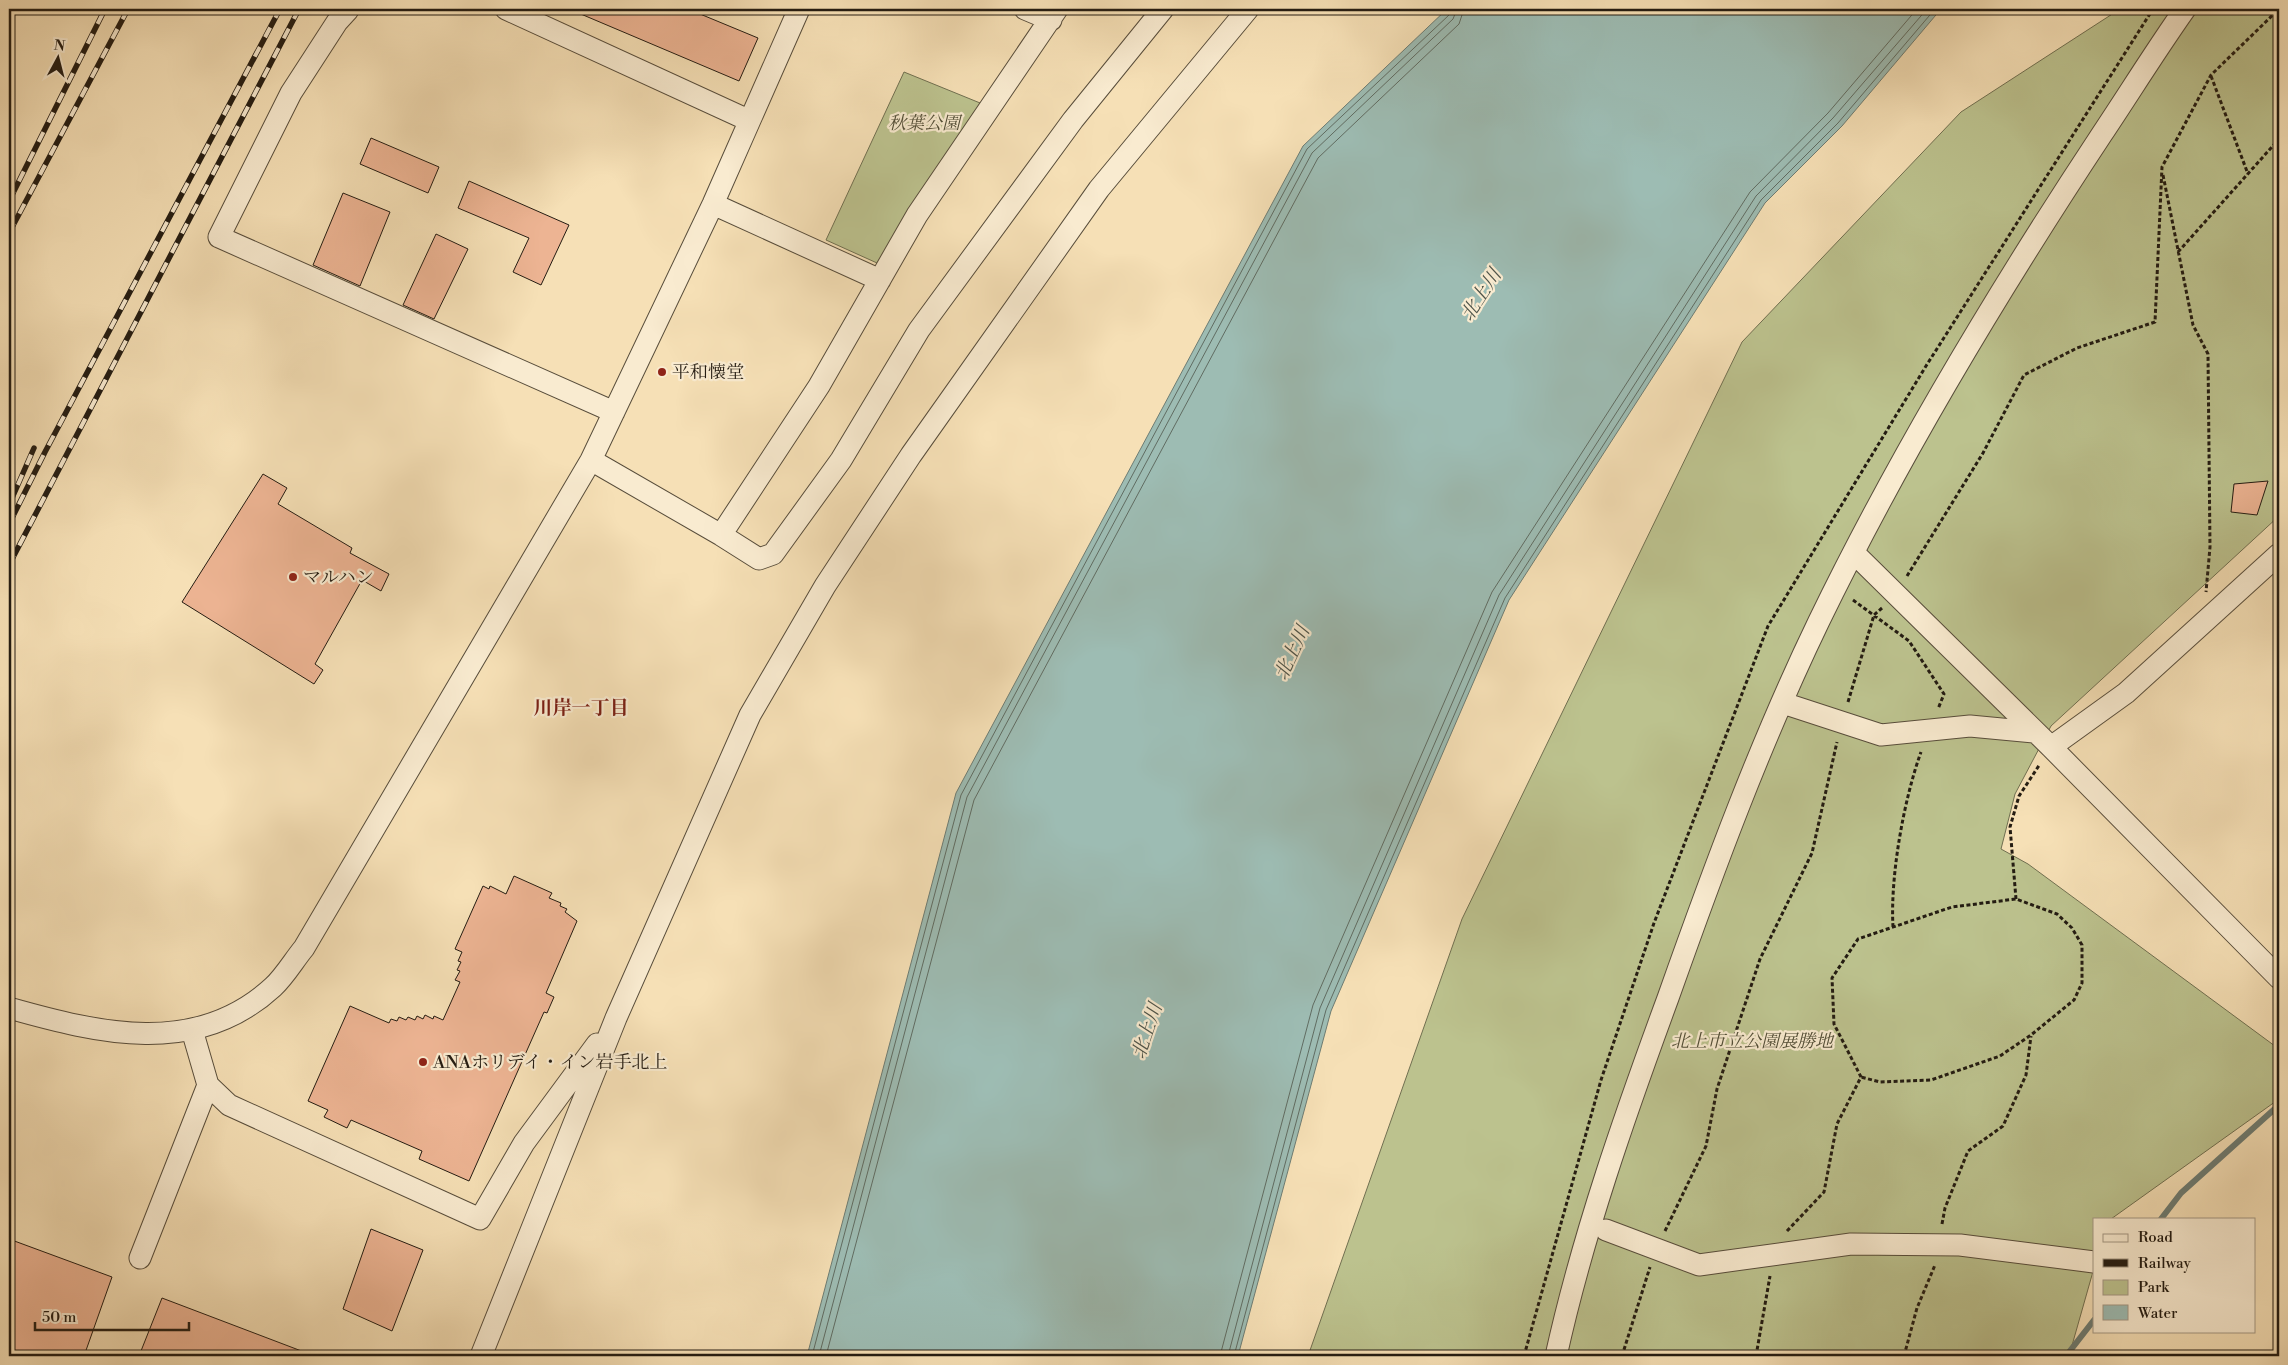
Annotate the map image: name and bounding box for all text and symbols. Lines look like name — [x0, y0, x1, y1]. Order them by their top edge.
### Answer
north arrow — [32, 32, 82, 82]
text: N — [53, 36, 66, 56]
park label: 秋葉公園 — [888, 112, 963, 135]
water label: 北上川 — [1455, 263, 1508, 325]
place label: 平和懐堂 — [672, 361, 744, 384]
marker: 平和懐堂 — [656, 366, 668, 378]
place label: マルハン — [303, 566, 374, 589]
marker: マルハン — [287, 571, 299, 583]
water label: 北上川 — [1269, 620, 1316, 684]
district label: 川岸一丁目 — [533, 696, 629, 720]
water label: 北上川 — [1126, 998, 1168, 1062]
park label: 北上市立公園展勝地 — [1671, 1030, 1835, 1053]
place label: ANAホリデイ・イン岩手北上 — [432, 1051, 667, 1074]
marker: ANAホリデイ・イン岩手北上 — [417, 1056, 429, 1068]
legend — [2093, 1218, 2256, 1332]
text: Road — [2138, 1228, 2173, 1247]
text: Railway — [2138, 1254, 2192, 1273]
text: Park — [2138, 1278, 2170, 1297]
scale bar — [35, 1300, 189, 1332]
text: Water — [2137, 1304, 2178, 1323]
text: 50 m — [42, 1308, 76, 1327]

